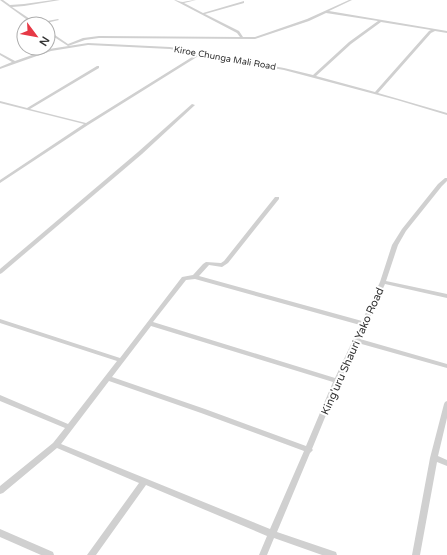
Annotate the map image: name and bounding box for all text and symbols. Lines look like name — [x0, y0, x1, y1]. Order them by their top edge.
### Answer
north arrow — [16, 16, 56, 56]
text: N — [36, 34, 52, 48]
street label: Kiroe Chunga Mali Road — [173, 44, 277, 73]
street label: King'uru Shauri Yako Road — [318, 285, 387, 417]

